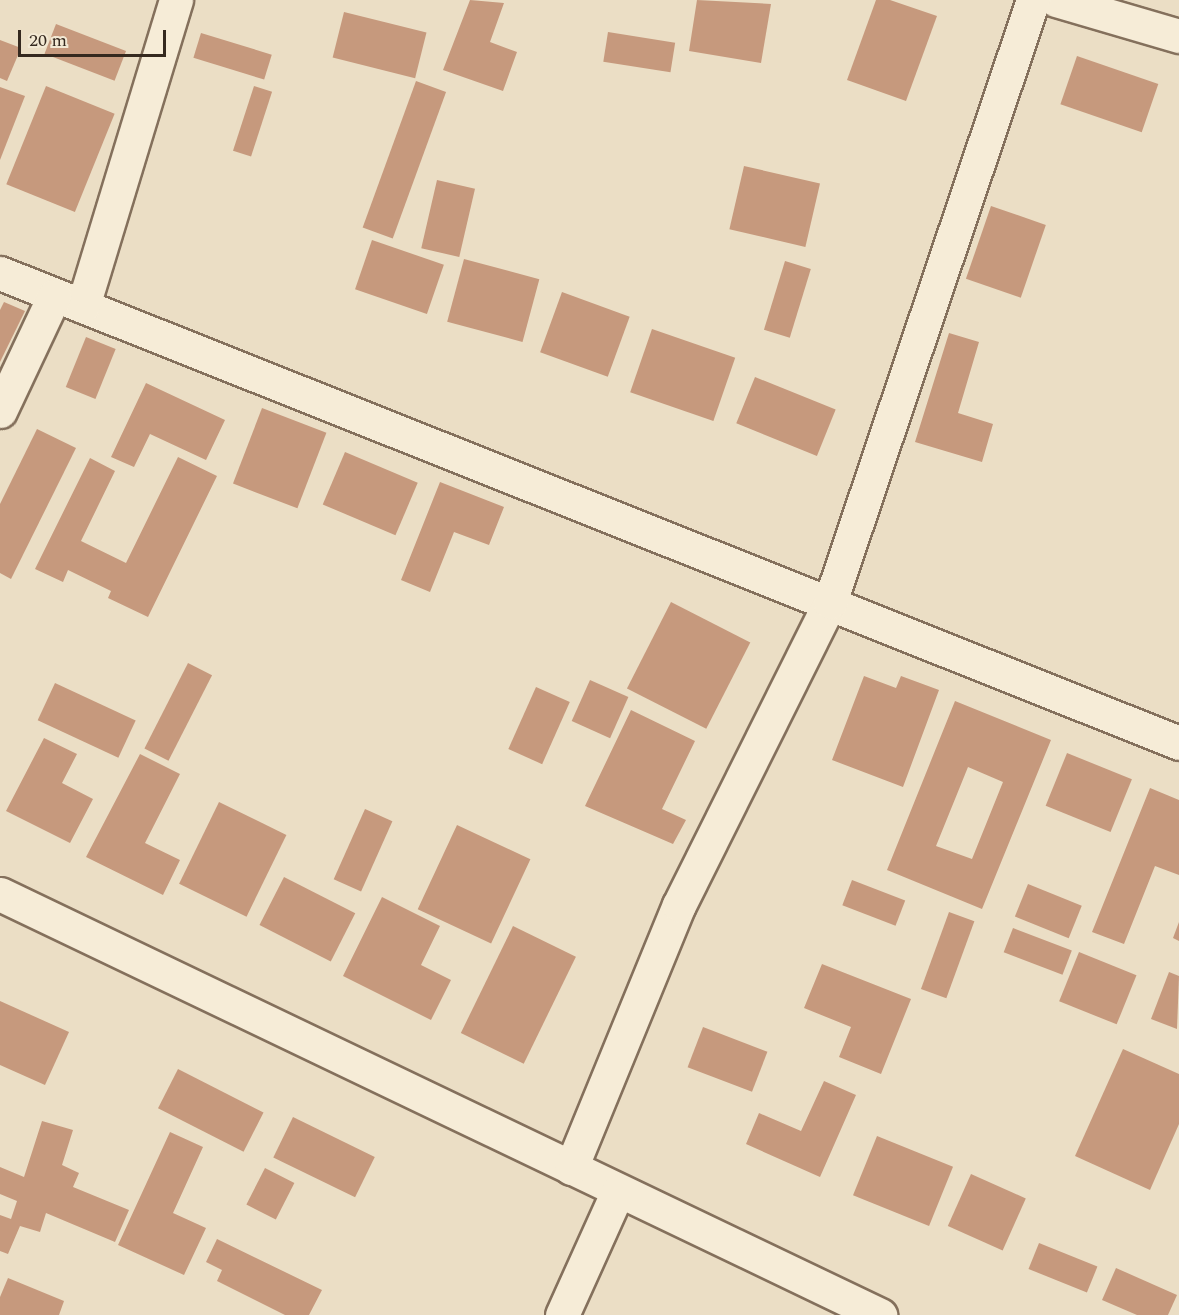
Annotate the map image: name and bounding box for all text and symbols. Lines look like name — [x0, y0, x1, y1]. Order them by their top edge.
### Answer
scale bar — [21, 18, 170, 56]
text: 20 m — [29, 27, 67, 54]

